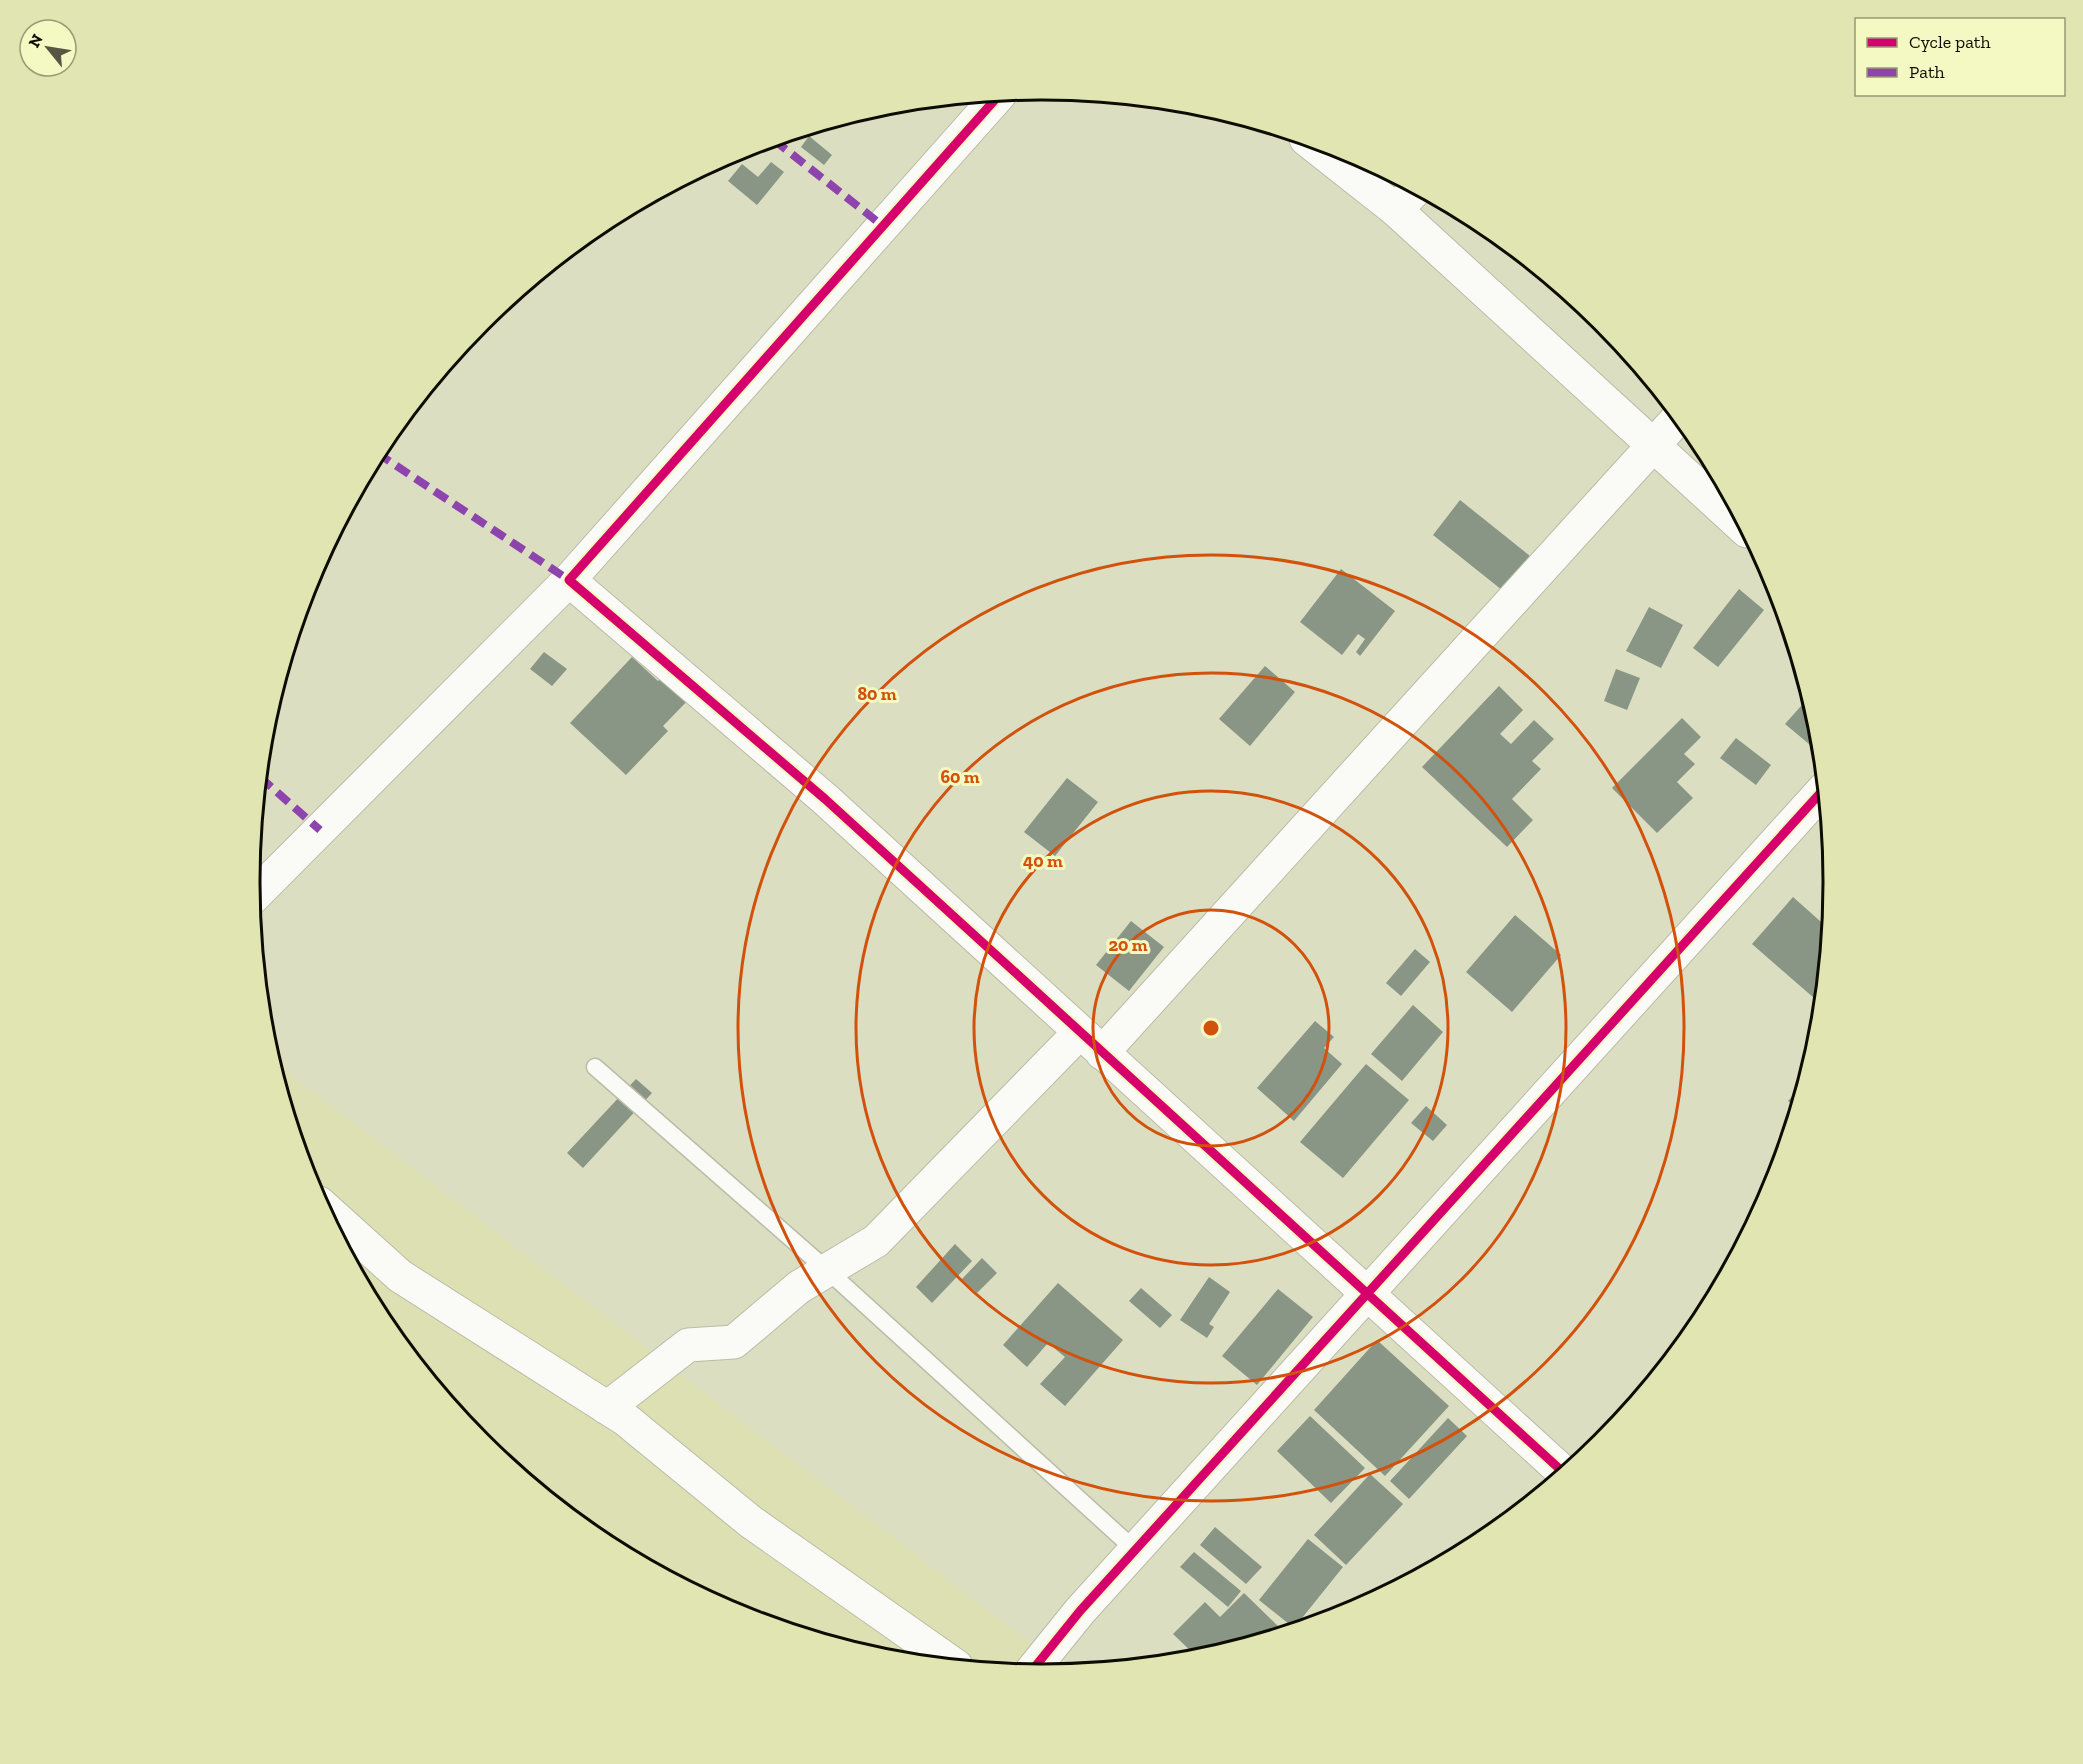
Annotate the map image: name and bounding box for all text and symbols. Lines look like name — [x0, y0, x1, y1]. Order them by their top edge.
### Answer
north arrow — [18, 18, 78, 78]
legend — [1855, 18, 2065, 96]
text: N — [24, 31, 47, 51]
text: Cycle path — [1909, 31, 1991, 53]
text: Path — [1909, 61, 1945, 83]
text: 80 m — [857, 683, 897, 705]
text: 60 m — [940, 766, 980, 788]
text: 40 m — [1023, 850, 1063, 872]
text: 20 m — [1108, 934, 1148, 956]
centre of rings — [1201, 1018, 1221, 1038]

